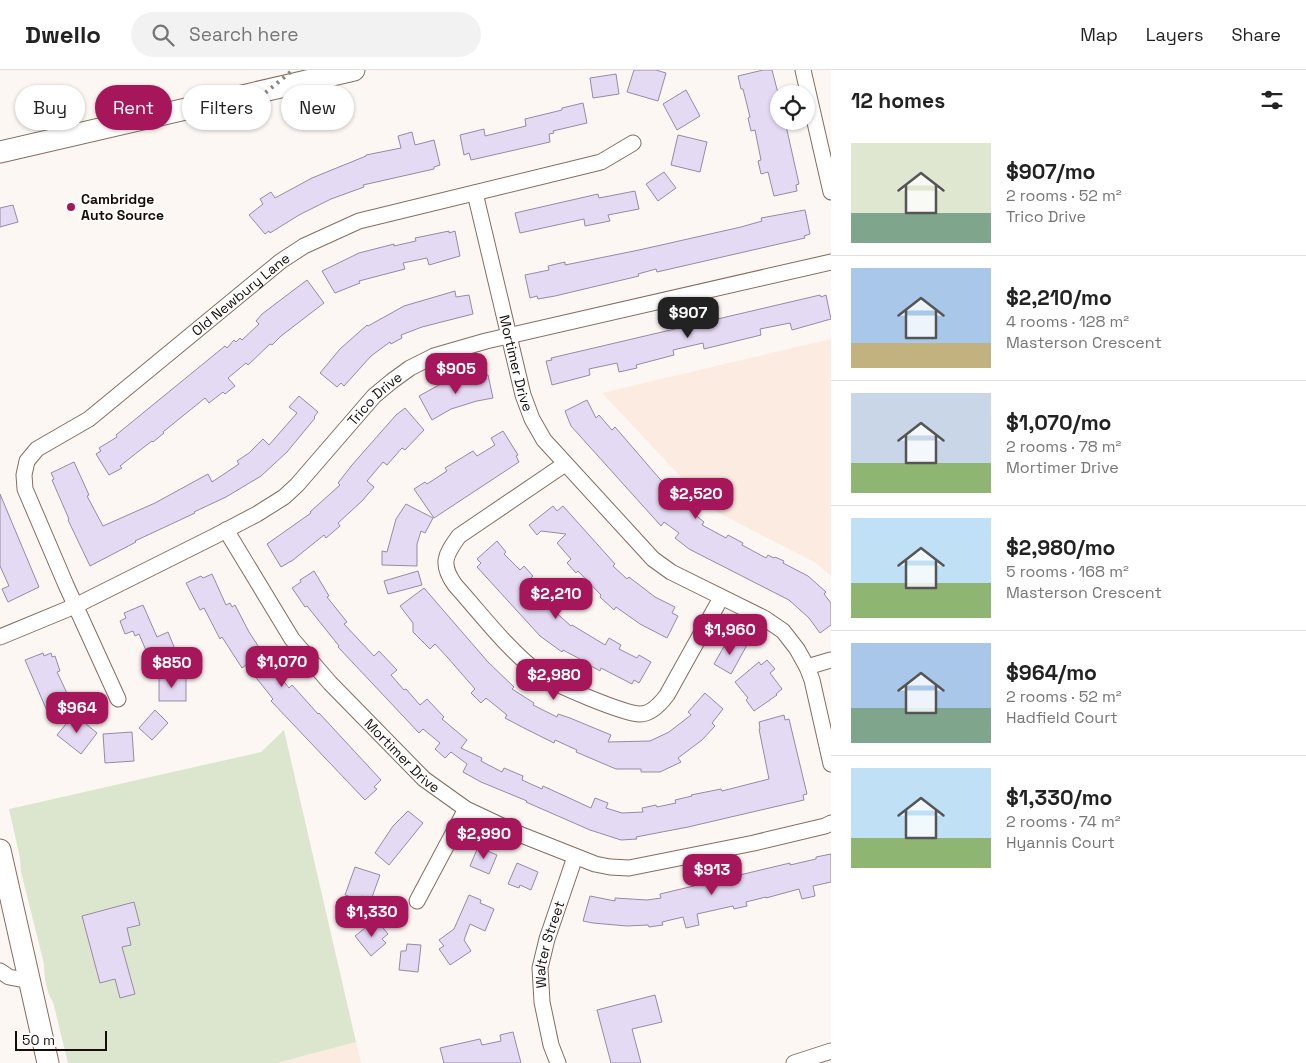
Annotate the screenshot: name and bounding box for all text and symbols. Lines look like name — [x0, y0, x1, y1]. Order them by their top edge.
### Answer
search box — [131, 12, 481, 57]
text: Dwello — [25, 19, 101, 50]
icon: search — [149, 21, 177, 49]
text: Search here — [189, 22, 299, 47]
text: Map — [1080, 23, 1118, 46]
text: Layers — [1146, 23, 1203, 46]
text: Share — [1231, 23, 1281, 46]
chip: Buy — [15, 85, 85, 130]
chip: Rent — [95, 85, 172, 130]
chip: Filters — [182, 85, 271, 130]
chip: New — [281, 85, 354, 130]
map controls — [770, 85, 815, 130]
button: locate — [770, 85, 815, 130]
icon: filters — [1258, 86, 1286, 114]
text: 12 homes — [851, 87, 945, 114]
text: $907/mo — [1006, 158, 1095, 185]
icon: home — [891, 163, 951, 223]
text: 2 rooms · 52 m² — [1006, 185, 1122, 206]
place label: Cambridge Auto Source — [81, 190, 164, 224]
marker: Cambridge Auto Source — [65, 201, 77, 213]
text: Trico Drive — [1006, 206, 1086, 227]
street label: Old Newbury Lane — [188, 249, 293, 340]
text: $2,210/mo — [1006, 284, 1112, 311]
icon: home — [891, 288, 951, 348]
pin: $907 — [658, 296, 718, 339]
text: $907 — [669, 302, 707, 323]
text: 4 rooms · 128 m² — [1006, 311, 1129, 332]
street label: Mortimer Drive — [495, 313, 537, 414]
text: Masterson Crescent — [1006, 332, 1162, 353]
pin: $905 — [426, 352, 486, 395]
text: $905 — [436, 358, 476, 379]
street label: Trico Drive — [343, 368, 406, 429]
text: $1,070/mo — [1006, 409, 1111, 436]
icon: home — [891, 413, 951, 473]
text: 2 rooms · 78 m² — [1006, 436, 1121, 457]
text: Mortimer Drive — [1006, 457, 1119, 478]
pin: $2,520 — [655, 478, 737, 520]
text: $2,520 — [669, 483, 723, 504]
text: $2,980/mo — [1006, 534, 1115, 561]
icon: home — [891, 538, 951, 598]
text: 5 rooms · 168 m² — [1006, 561, 1129, 582]
pin: $2,210 — [515, 578, 597, 620]
text: Masterson Crescent — [1006, 582, 1162, 603]
text: $2,210 — [530, 583, 582, 604]
pin: $1,960 — [689, 614, 771, 656]
text: $1,960 — [704, 619, 756, 640]
pin: $850 — [142, 646, 202, 689]
pin: $1,070 — [241, 646, 323, 688]
text: $1,070 — [257, 651, 307, 672]
text: $850 — [152, 652, 192, 673]
pin: $2,980 — [513, 658, 595, 701]
text: $964/mo — [1006, 659, 1097, 686]
icon: home — [891, 663, 951, 723]
text: $2,980 — [527, 664, 581, 685]
text: 2 rooms · 52 m² — [1006, 686, 1122, 707]
pin: $964 — [47, 692, 107, 734]
text: $964 — [57, 697, 97, 718]
text: Hadfield Court — [1006, 707, 1118, 728]
street label: Mortimer Drive — [361, 715, 443, 796]
text: $1,330/mo — [1006, 784, 1112, 811]
icon: home — [891, 788, 951, 848]
text: 2 rooms · 74 m² — [1006, 811, 1121, 832]
pin: $2,990 — [443, 818, 525, 860]
text: $2,990 — [457, 823, 511, 844]
text: Hyannis Court — [1006, 832, 1115, 853]
pin: $913 — [682, 854, 742, 896]
text: $913 — [694, 859, 730, 880]
pin: $1,330 — [331, 896, 413, 938]
street label: Walter Street — [531, 898, 568, 989]
text: $1,330 — [346, 901, 398, 922]
scale bar — [15, 1028, 108, 1051]
text: 50 m — [22, 1031, 55, 1049]

